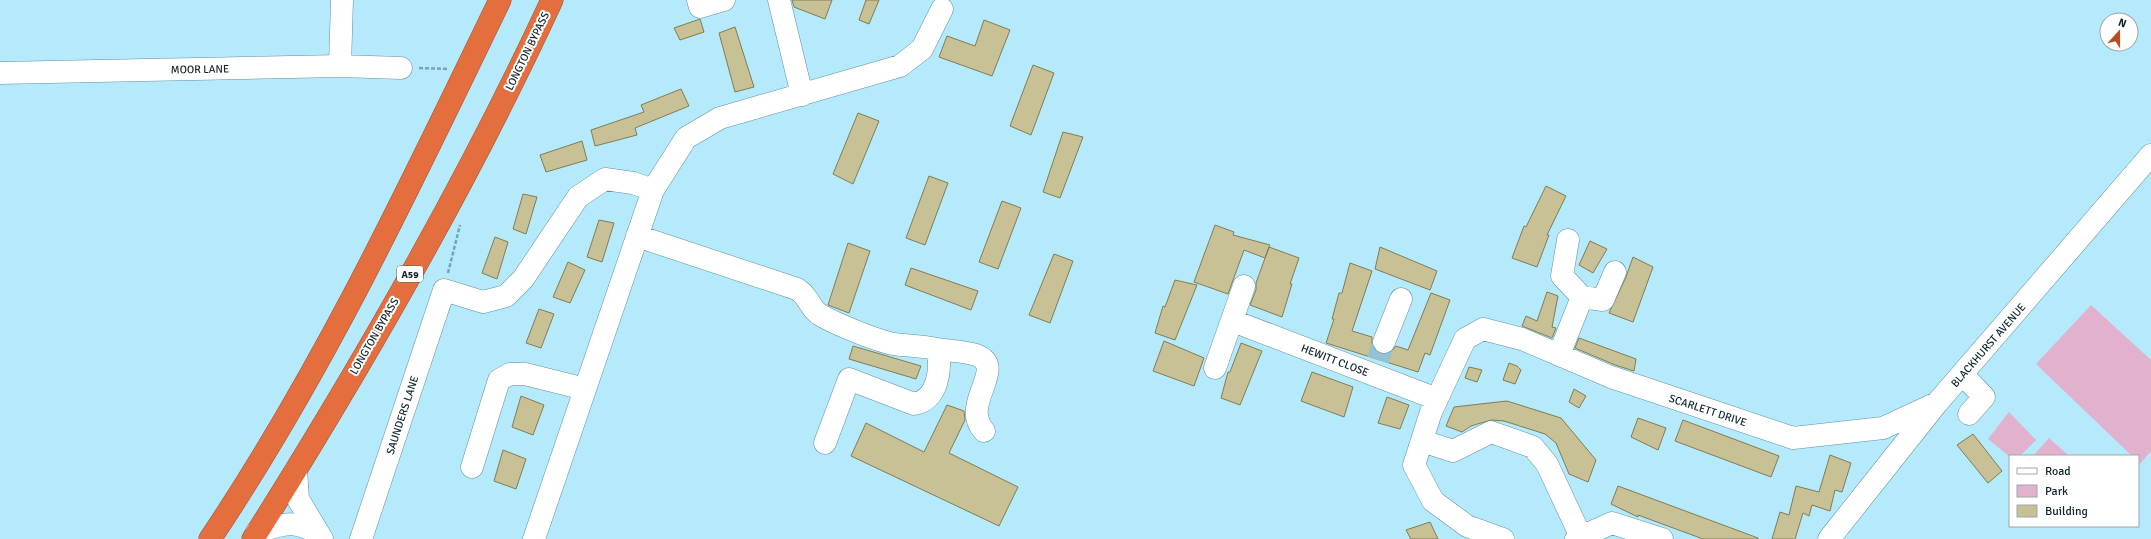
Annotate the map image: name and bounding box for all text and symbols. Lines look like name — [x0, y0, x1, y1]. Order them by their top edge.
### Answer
street label: LONGTON BYPASS — [503, 10, 552, 93]
north arrow — [2099, 12, 2139, 52]
text: N — [2117, 16, 2128, 31]
street label: MOOR LANE — [171, 62, 229, 77]
road number: A59 — [397, 266, 423, 282]
street label: LONGTON BYPASS — [347, 296, 402, 377]
street label: BLACKHURST AVENUE — [1948, 301, 2028, 390]
street label: HEWITT CLOSE — [1299, 342, 1371, 379]
street label: SAUNDERS LANE — [384, 374, 421, 456]
street label: SCARLETT DRIVE — [1667, 392, 1748, 429]
legend — [2009, 455, 2139, 527]
text: Road — [2045, 464, 2071, 479]
text: Park — [2045, 484, 2068, 499]
text: Building — [2045, 504, 2088, 519]

